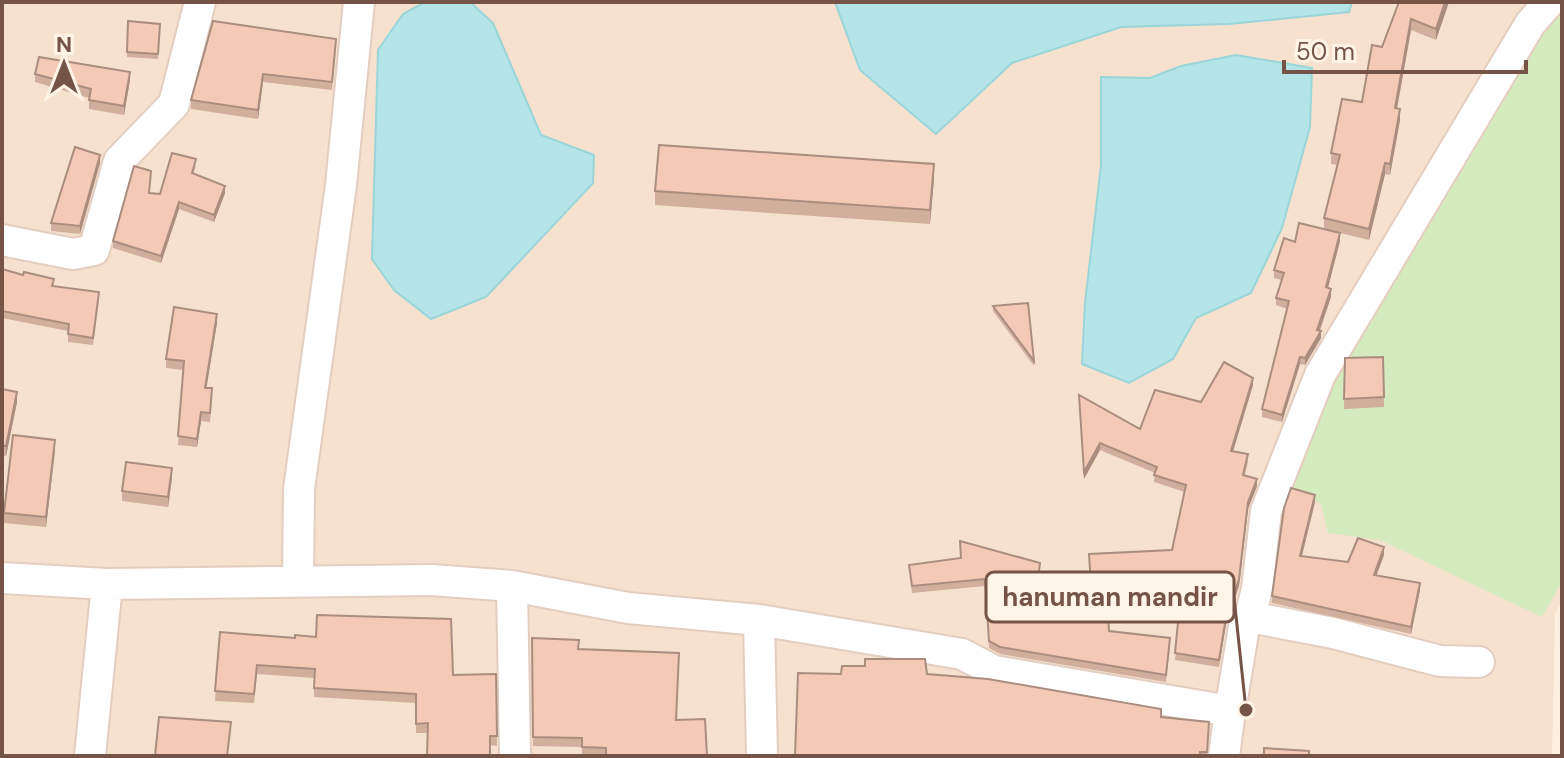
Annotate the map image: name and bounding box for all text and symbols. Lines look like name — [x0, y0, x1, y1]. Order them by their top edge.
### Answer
north arrow — [24, 24, 104, 104]
scale bar — [1284, 24, 1526, 74]
text: N — [56, 30, 72, 59]
text: 50 m — [1296, 36, 1355, 67]
callout: hanuman mandir — [986, 572, 1234, 622]
text: hanuman mandir — [1002, 580, 1218, 614]

